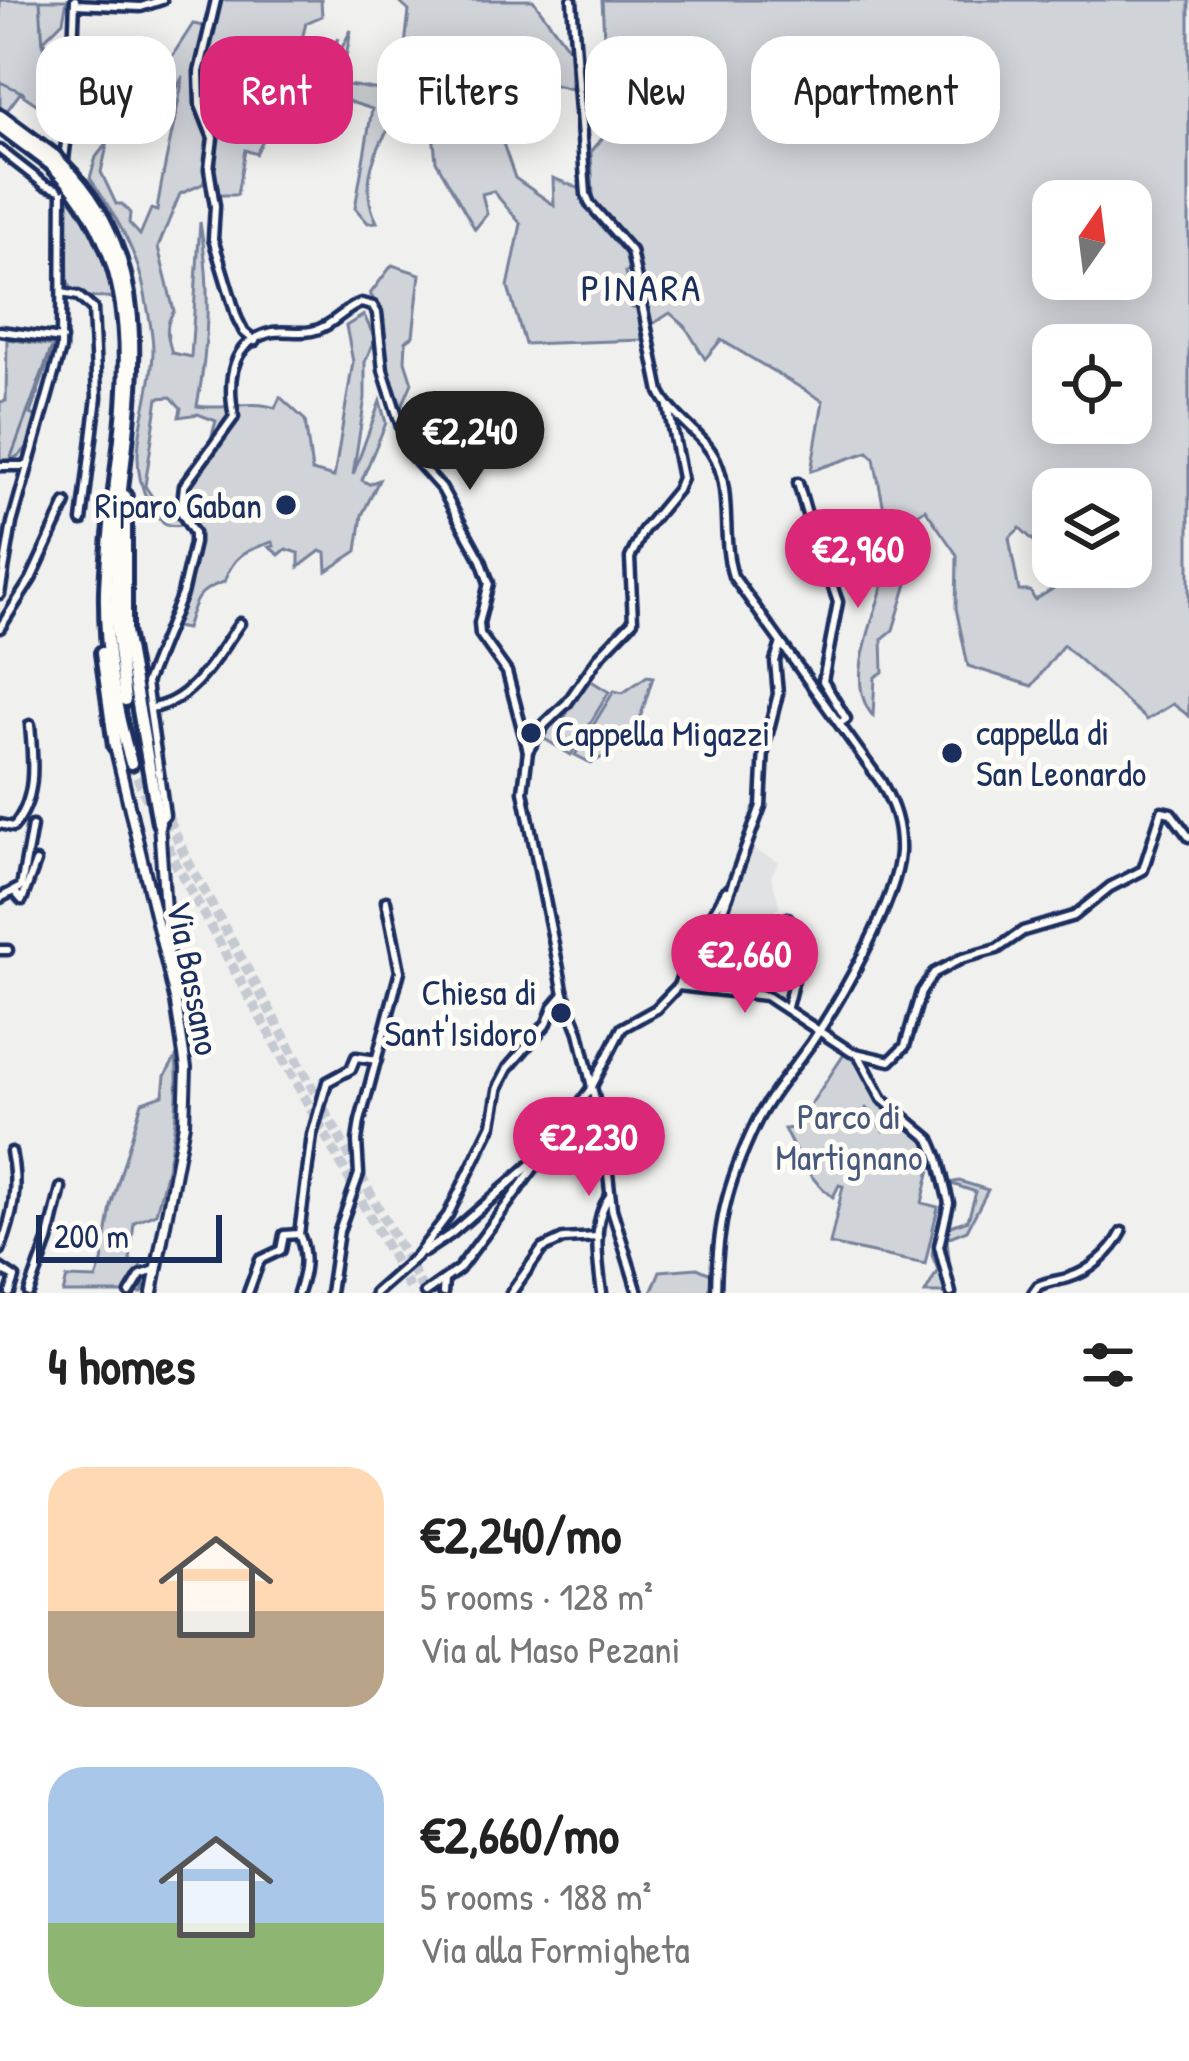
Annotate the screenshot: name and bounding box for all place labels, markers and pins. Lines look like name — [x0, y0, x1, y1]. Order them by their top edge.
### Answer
pin: €2,240 — [372, 391, 568, 493]
place label: Riparo Gaban — [95, 480, 262, 529]
marker: Riparo Gaban — [273, 492, 299, 518]
pin: €2,960 — [760, 509, 956, 611]
place label: cappella di San Leonardo — [976, 707, 1146, 797]
place label: Cappella Migazzi — [555, 708, 770, 757]
marker: Cappella Migazzi — [518, 720, 544, 746]
marker: cappella di San Leonardo — [939, 740, 965, 766]
pin: €2,660 — [647, 914, 843, 1016]
place label: Chiesa di Sant'Isidoro — [385, 967, 537, 1057]
marker: Chiesa di Sant'Isidoro — [548, 1000, 574, 1026]
pin: €2,230 — [491, 1097, 687, 1199]

